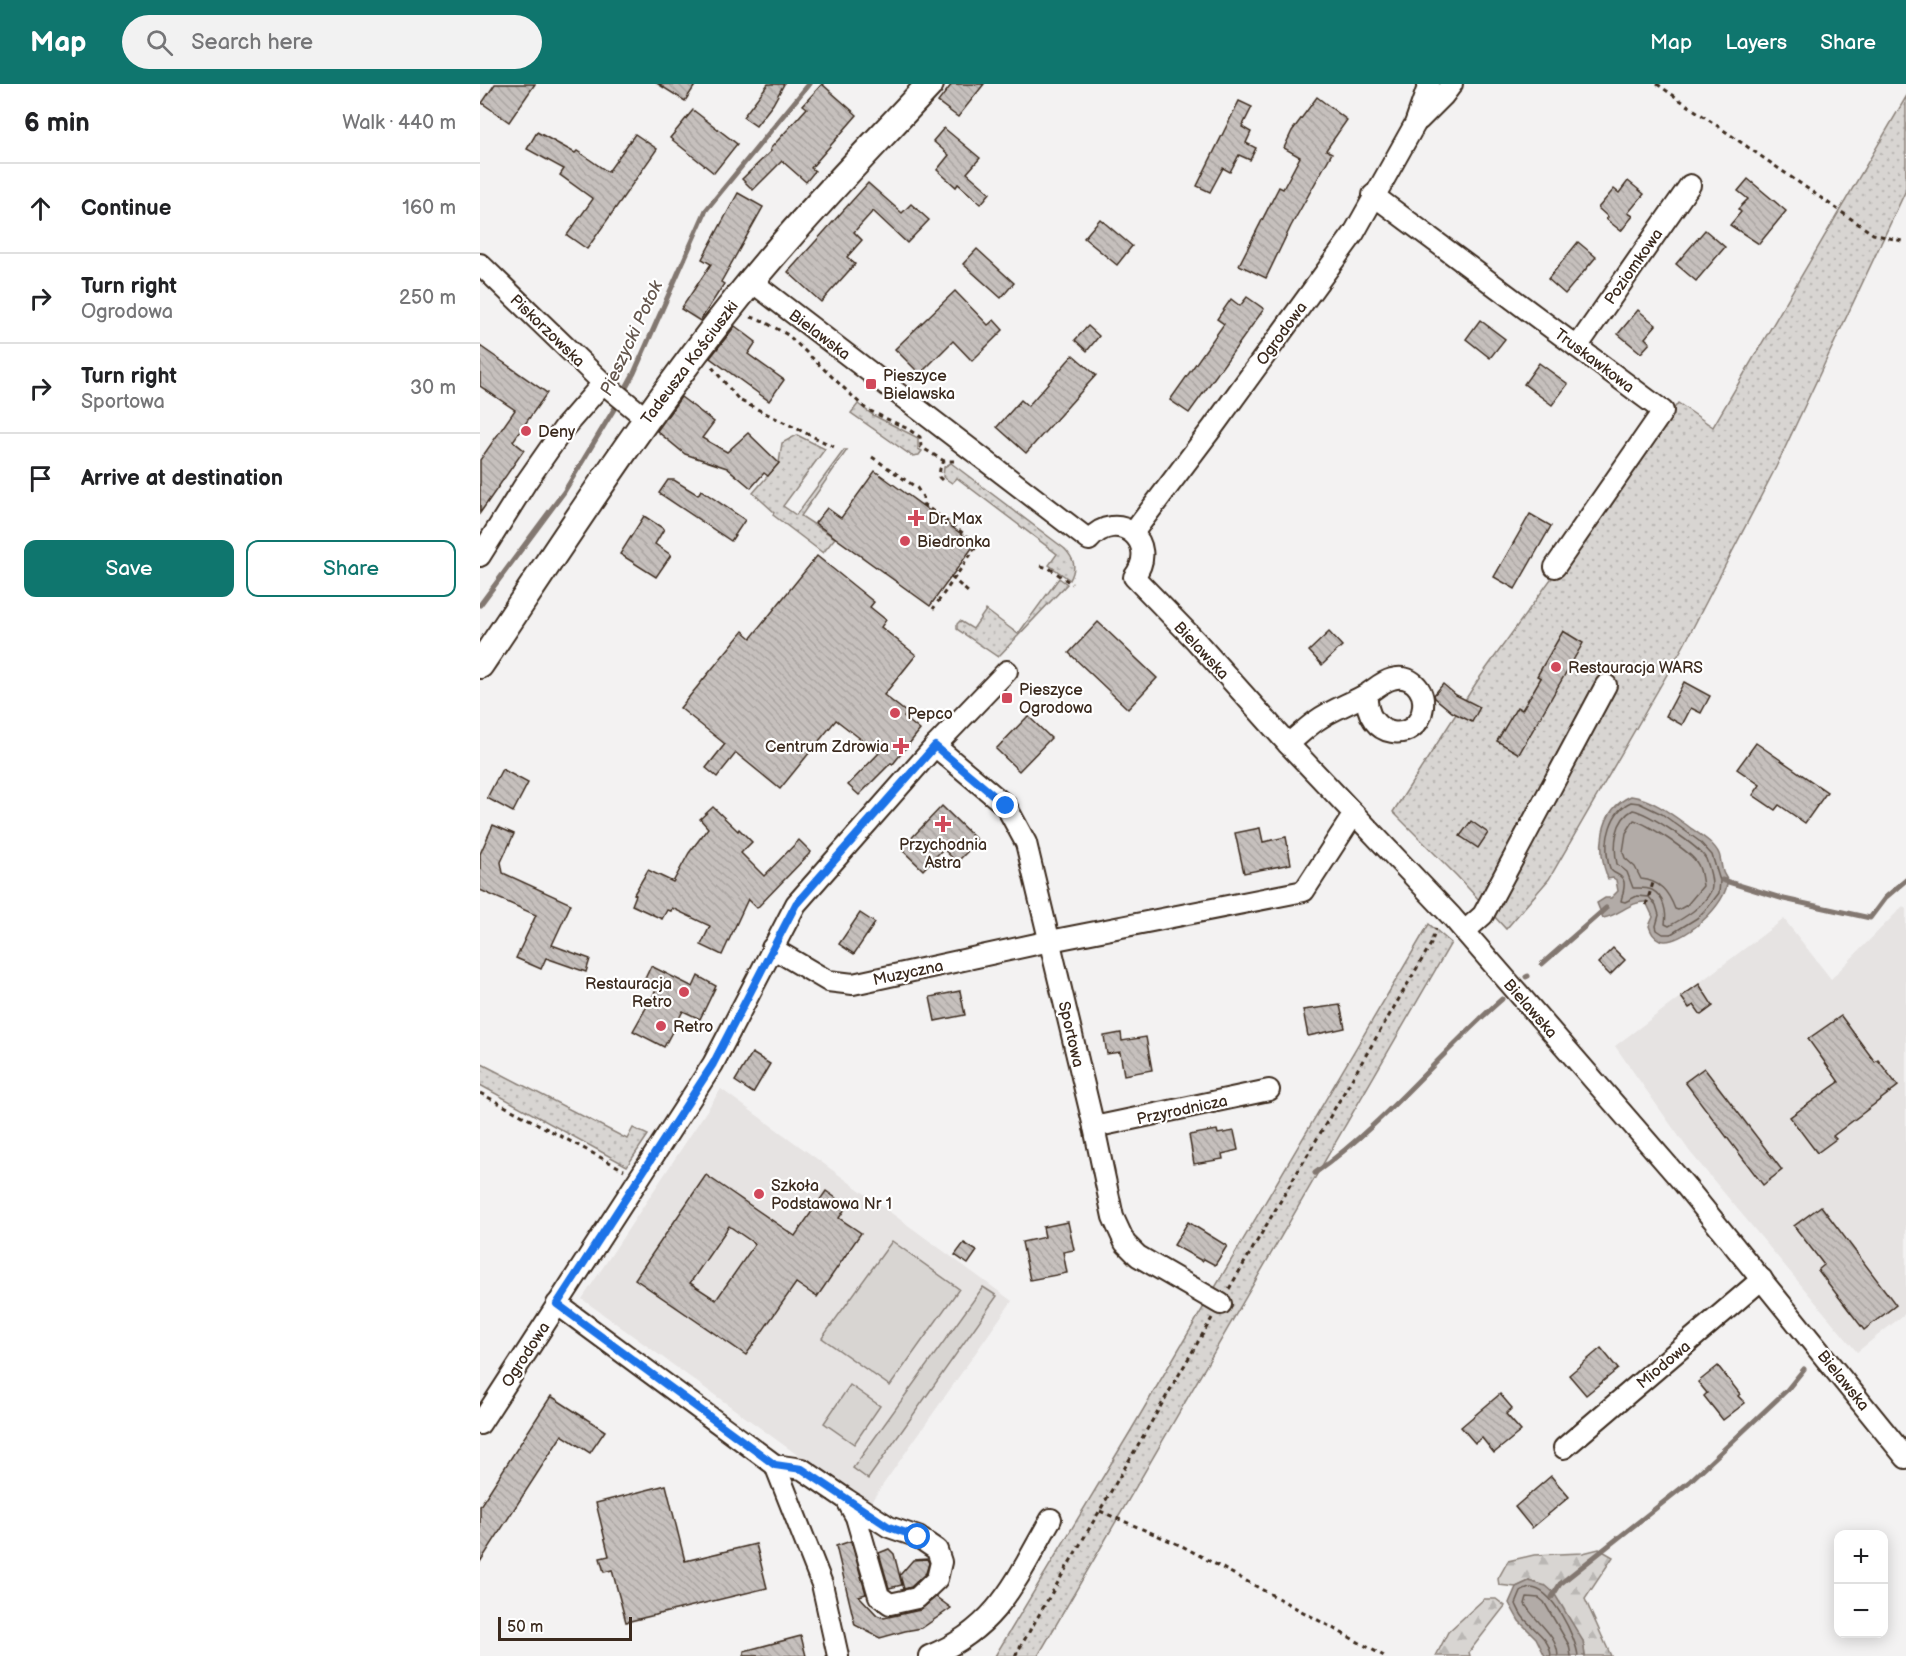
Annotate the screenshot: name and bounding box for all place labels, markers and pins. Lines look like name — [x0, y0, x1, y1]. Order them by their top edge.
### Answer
place label: Pieszyce Bielawska — [883, 367, 955, 404]
marker: Pieszyce Bielawska — [864, 377, 878, 391]
place label: Deny — [538, 423, 576, 442]
marker: Deny — [519, 424, 533, 438]
place label: Dr. Max — [928, 510, 983, 529]
marker: Dr. Max — [909, 511, 923, 525]
place label: Biedronka — [917, 533, 991, 552]
marker: Biedronka — [898, 534, 912, 548]
place label: Restauracja WARS — [1568, 659, 1703, 678]
marker: Restauracja WARS — [1549, 660, 1563, 674]
place label: Pieszyce Ogrodowa — [1019, 681, 1093, 718]
marker: Pieszyce Ogrodowa — [1000, 691, 1014, 705]
place label: Pepco — [907, 705, 953, 724]
marker: Pepco — [888, 706, 902, 720]
place label: Centrum Zdrowia — [765, 738, 889, 757]
marker: Centrum Zdrowia — [894, 739, 908, 753]
marker: Przychodnia Astra — [934, 815, 952, 833]
place label: Przychodnia Astra — [899, 836, 987, 873]
place label: Restauracja Retro — [585, 975, 672, 1012]
marker: Restauracja Retro — [677, 985, 691, 999]
place label: Retro — [673, 1018, 713, 1037]
marker: Retro — [654, 1019, 668, 1033]
place label: Szkoła Podstawowa Nr 1 — [771, 1177, 892, 1214]
marker: Szkoła Podstawowa Nr 1 — [752, 1187, 766, 1201]

